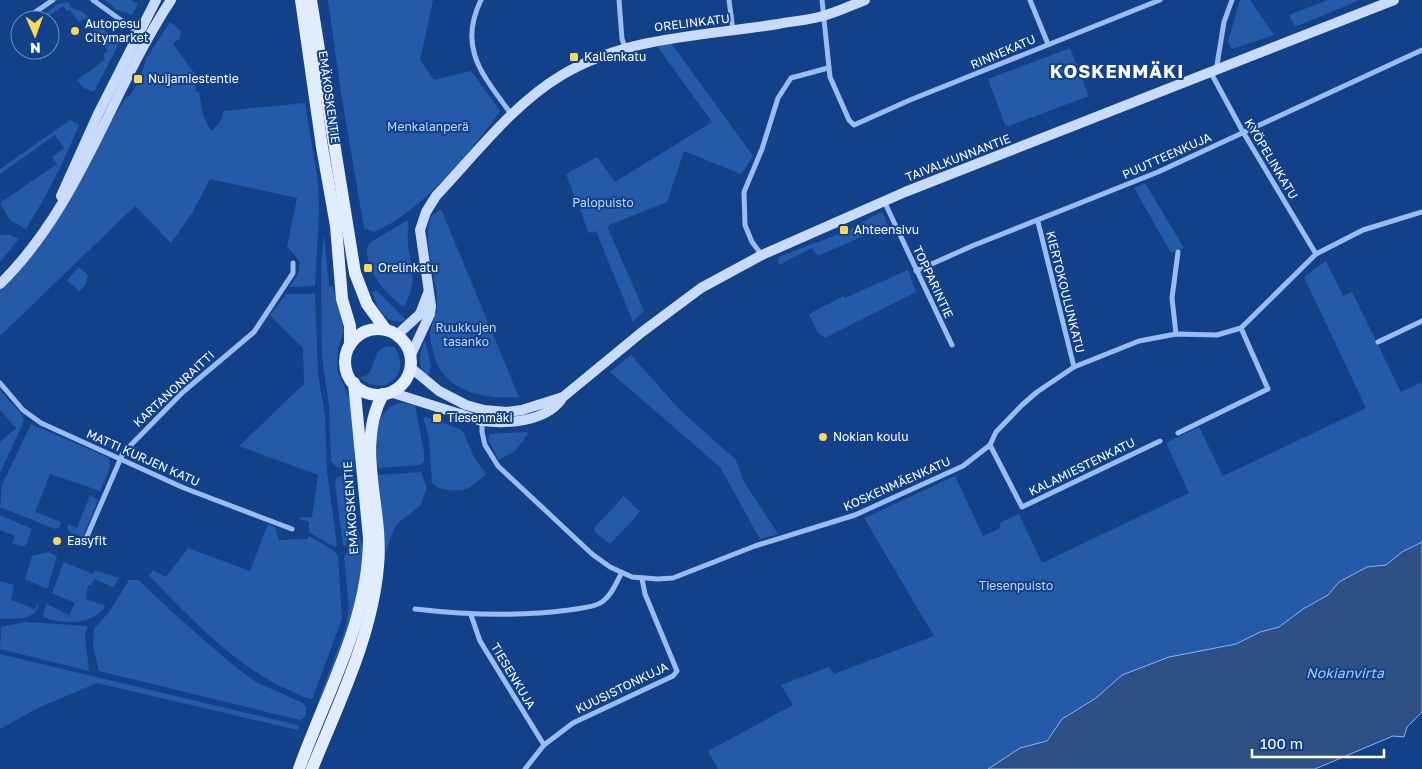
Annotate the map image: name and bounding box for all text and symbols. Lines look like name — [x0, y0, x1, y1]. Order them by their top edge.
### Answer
north arrow — [10, 10, 60, 60]
street label: ORELINKATU — [653, 10, 731, 35]
place label: Autopesu Citymarket — [85, 16, 149, 45]
marker: Autopesu Citymarket — [69, 25, 81, 37]
street label: RINNEKATU — [968, 31, 1038, 72]
text: N — [30, 40, 41, 57]
place label: Kallenkatu — [584, 49, 646, 64]
street label: EMÄKOSKENTIE — [316, 50, 343, 144]
marker: Kallenkatu — [568, 51, 580, 63]
district label: KOSKENMÄKI — [1050, 60, 1184, 82]
place label: Nuijamiestentie — [148, 71, 239, 86]
marker: Nuijamiestentie — [132, 73, 144, 85]
street label: KYÖPELINKATU — [1241, 116, 1301, 202]
park label: Menkalanperä — [387, 119, 469, 134]
street label: PUUTTEENKUJA — [1120, 129, 1214, 182]
street label: TAIVALKUNNANTIE — [903, 131, 1012, 184]
park label: Palopuisto — [572, 195, 634, 210]
place label: Ahteensivu — [854, 222, 919, 237]
marker: Ahteensivu — [838, 224, 850, 236]
street label: KIERTOKOULUNKATU — [1043, 229, 1088, 355]
street label: TOPPARINTIE — [910, 243, 957, 321]
place label: Orelinkatu — [378, 260, 438, 275]
marker: Orelinkatu — [362, 262, 374, 274]
park label: Ruukkujen tasanko — [436, 320, 496, 349]
street label: KARTANONRAITTI — [130, 347, 217, 430]
place label: Tiesenmäki — [447, 410, 513, 425]
marker: Tiesenmäki — [431, 412, 443, 424]
street label: MATTI KURJEN KATU — [84, 426, 202, 489]
place label: Nokian koulu — [833, 429, 909, 444]
marker: Nokian koulu — [817, 431, 829, 443]
street label: KALAMIESTENKATU — [1026, 434, 1137, 499]
street label: KOSKENMÄENKATU — [841, 453, 953, 514]
street label: EMÄKOSKENTIE — [340, 461, 361, 555]
place label: Easyfit — [67, 533, 107, 548]
marker: Easyfit — [51, 535, 63, 547]
park label: Tiesenpuisto — [979, 578, 1053, 593]
street label: TIESENKUJA — [488, 640, 539, 711]
street label: KUUSISTONKUJA — [573, 659, 671, 717]
water label: Nokianvirta — [1306, 664, 1385, 681]
scale bar — [1252, 726, 1384, 758]
text: 100 m — [1260, 734, 1303, 752]

